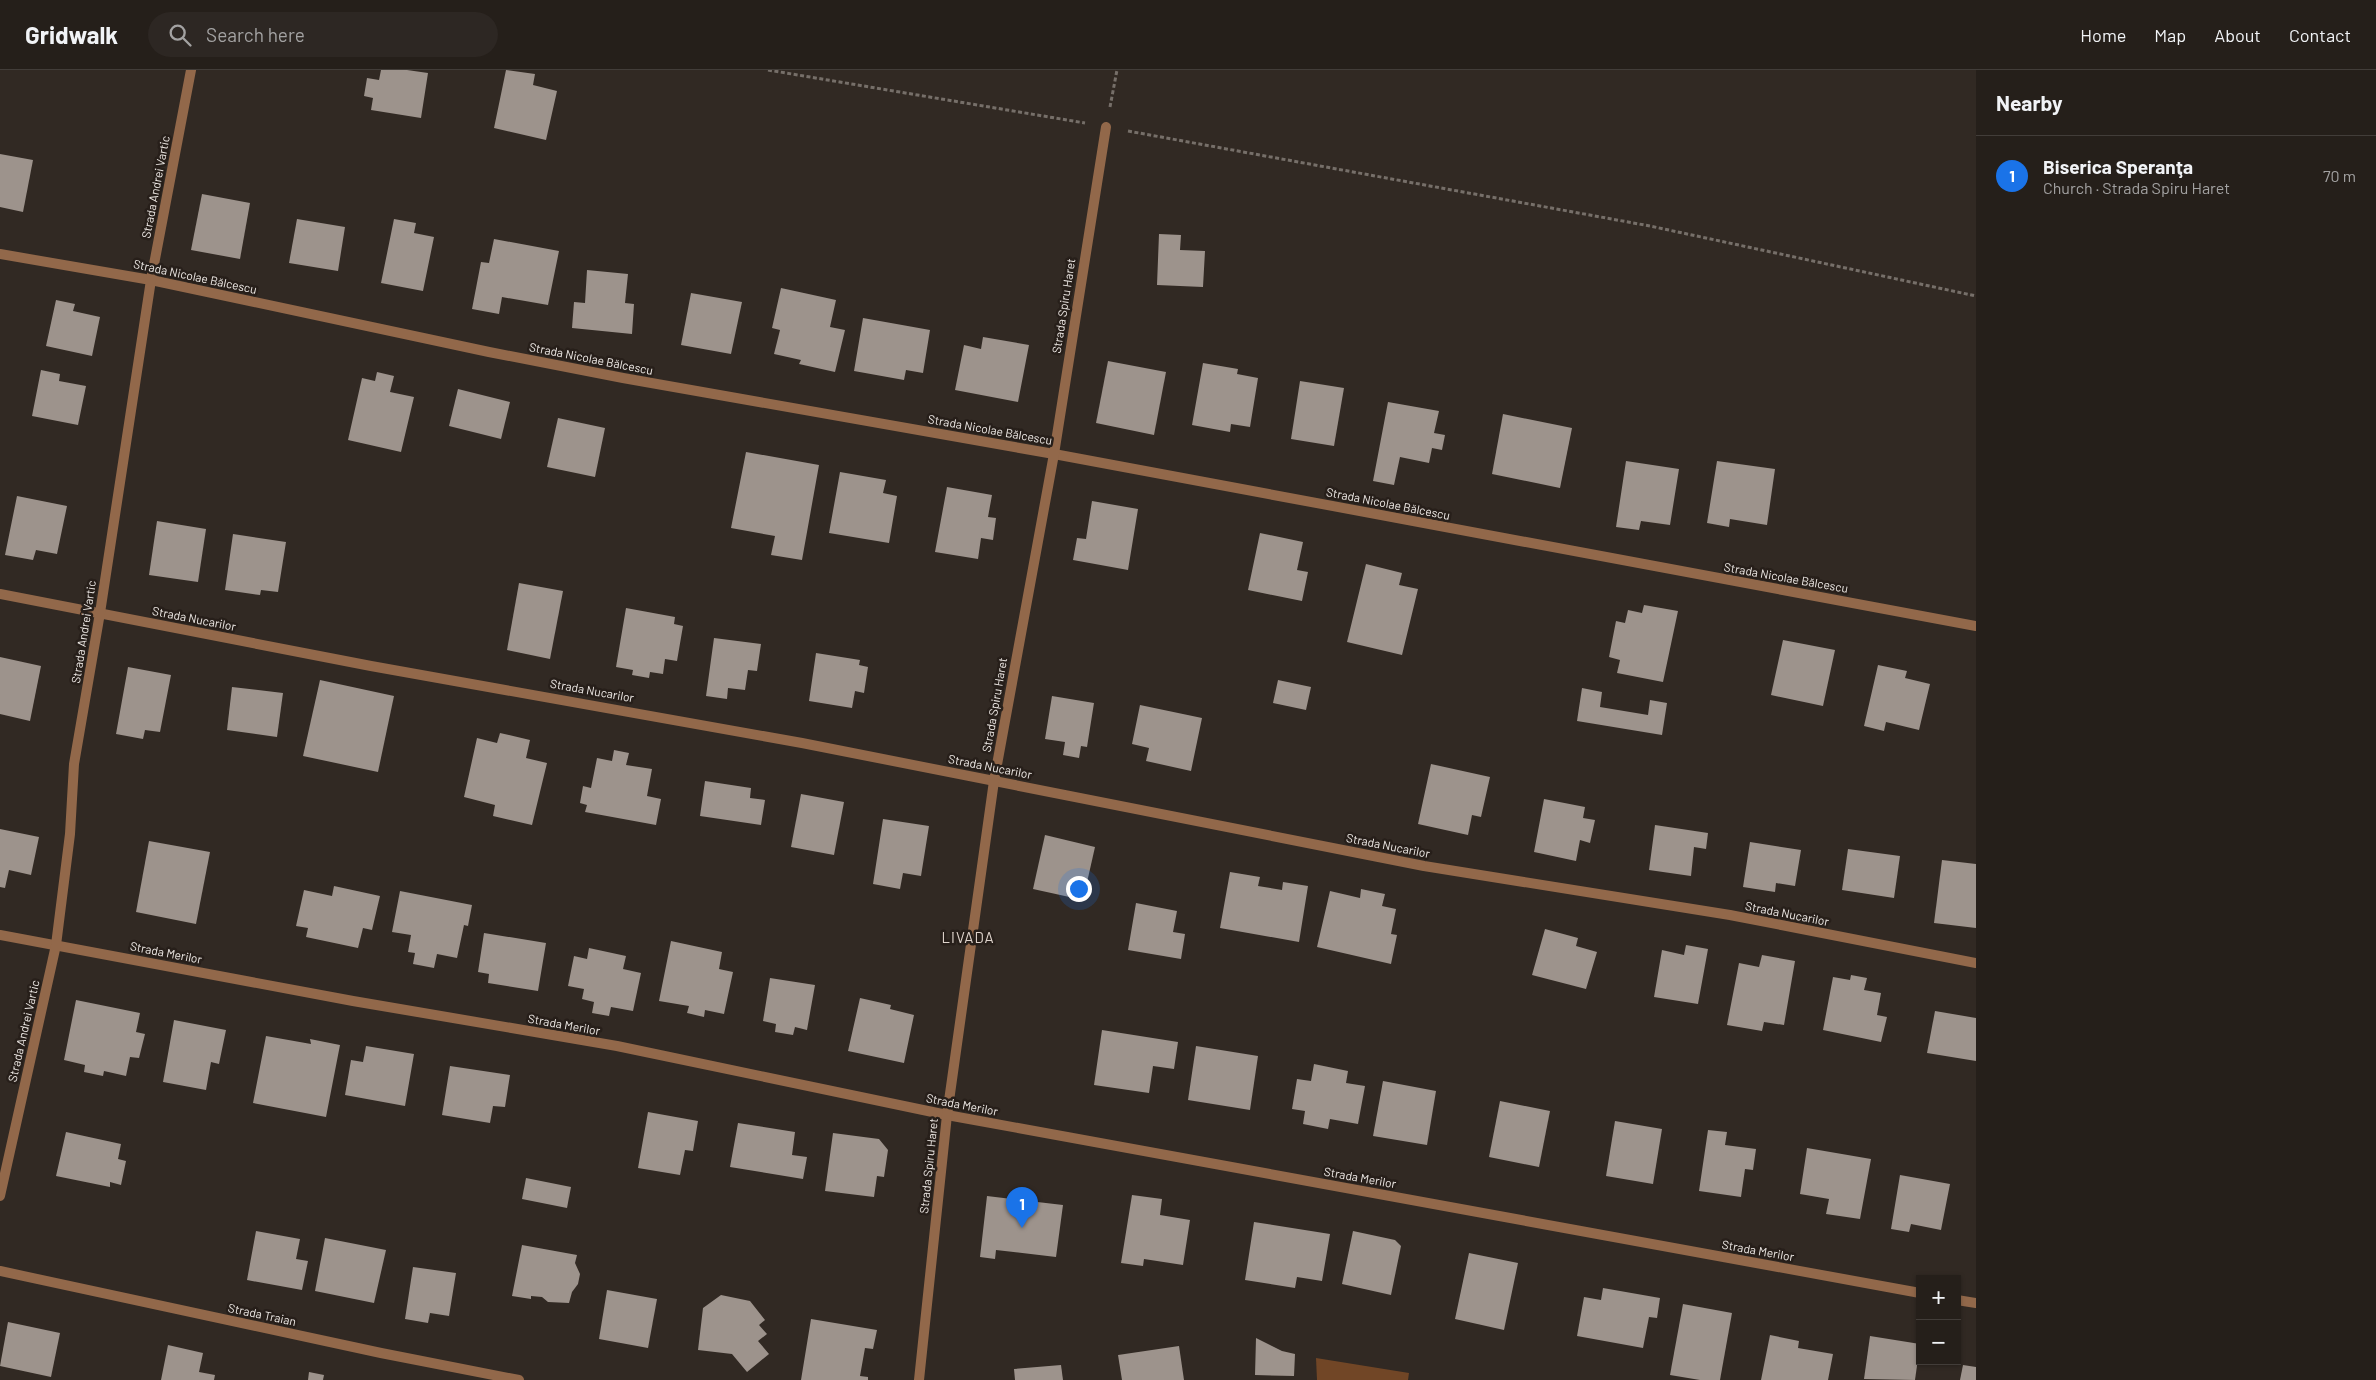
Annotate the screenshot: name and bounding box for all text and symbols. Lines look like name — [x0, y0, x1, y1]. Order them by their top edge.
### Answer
search box — [148, 12, 498, 57]
text: Gridwalk — [25, 20, 118, 49]
icon: search — [166, 21, 194, 49]
text: Search here — [206, 23, 305, 46]
text: Home — [2080, 24, 2126, 46]
text: Map — [2154, 24, 2186, 46]
text: About — [2214, 24, 2261, 46]
text: Contact — [2289, 24, 2351, 46]
text: Nearby — [1996, 90, 2062, 115]
street label: Strada Andrei Vartic — [138, 134, 172, 239]
text: Biserica Speranţa — [2043, 155, 2193, 178]
text: 1 — [2009, 166, 2015, 185]
text: 70 m — [2323, 166, 2356, 185]
text: Church · Strada Spiru Haret — [2043, 178, 2230, 197]
street label: Strada Nicolae Bălcescu — [132, 256, 258, 296]
street label: Strada Spiru Haret — [1049, 257, 1077, 354]
street label: Strada Nicolae Bălcescu — [528, 339, 654, 377]
street label: Strada Nicolae Bălcescu — [927, 411, 1053, 447]
street label: Strada Nicolae Bălcescu — [1325, 484, 1451, 522]
street label: Strada Nicolae Bălcescu — [1723, 559, 1849, 595]
street label: Strada Andrei Vartic — [68, 579, 98, 684]
street label: Strada Nucarilor — [151, 603, 238, 633]
street label: Strada Spiru Haret — [979, 656, 1009, 753]
street label: Strada Nucarilor — [549, 676, 636, 704]
street label: Strada Nucarilor — [947, 751, 1034, 781]
street label: Strada Nucarilor — [1345, 830, 1432, 860]
your location — [1066, 876, 1092, 902]
street label: Strada Nucarilor — [1744, 898, 1831, 928]
district label: LIVADA — [942, 928, 994, 946]
street label: Strada Merilor — [129, 938, 204, 966]
street label: Strada Andrei Vartic — [4, 978, 42, 1083]
street label: Strada Merilor — [527, 1011, 602, 1037]
street label: Strada Merilor — [925, 1090, 1000, 1118]
street label: Strada Spiru Haret — [916, 1118, 940, 1214]
street label: Strada Merilor — [1323, 1164, 1398, 1190]
pin: 1 — [1006, 1187, 1038, 1228]
street label: Strada Merilor — [1721, 1237, 1796, 1263]
map controls — [1916, 1275, 1961, 1365]
button: + — [1916, 1275, 1961, 1320]
street label: Strada Traian — [227, 1300, 298, 1328]
button: − — [1916, 1320, 1961, 1365]

